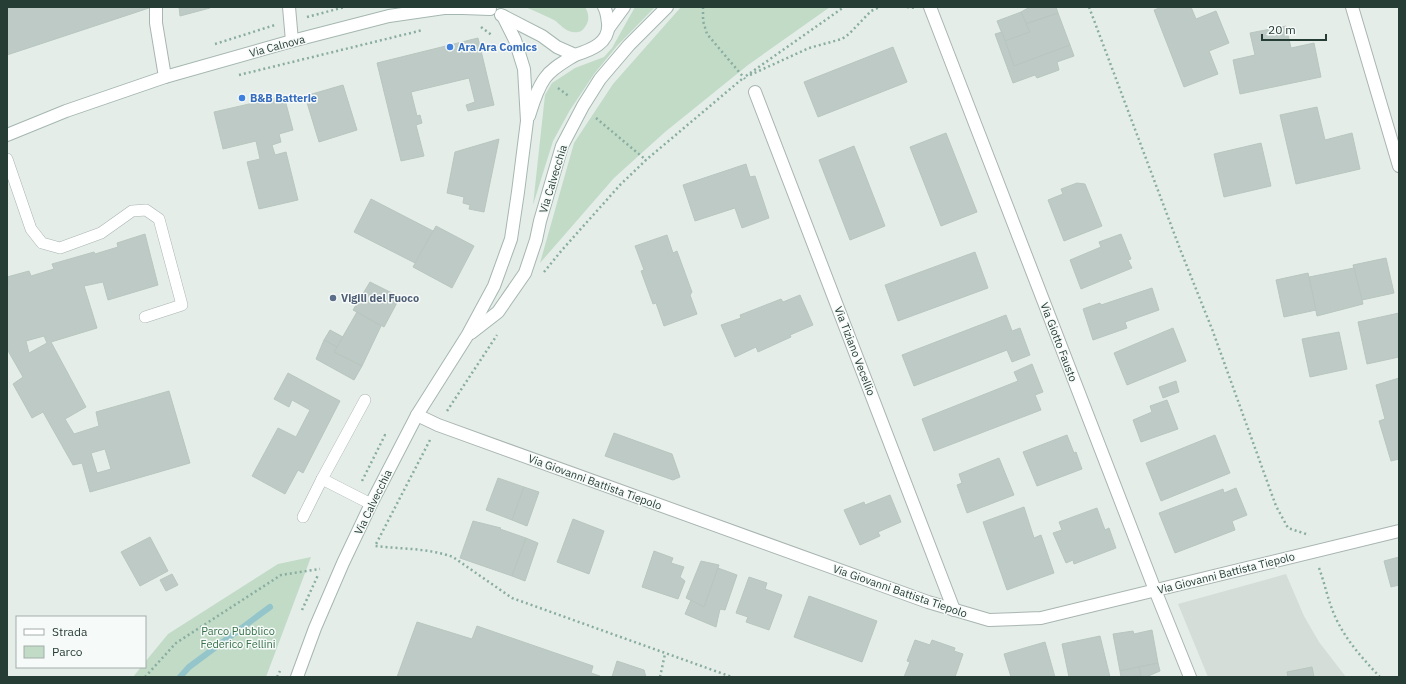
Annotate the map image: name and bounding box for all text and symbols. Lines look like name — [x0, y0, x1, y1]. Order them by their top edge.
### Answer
scale bar — [1262, 16, 1326, 42]
text: 20 m — [1268, 22, 1296, 37]
street label: Via Calnova — [248, 32, 307, 60]
place label: Ara Ara Comics — [458, 40, 537, 54]
marker: Ara Ara Comics — [445, 42, 455, 52]
place label: B&B Batterie — [250, 91, 317, 105]
marker: B&B Batterie — [237, 93, 247, 103]
street label: Via Calvecchia — [536, 143, 570, 215]
place label: Vigili del Fuoco — [341, 291, 419, 305]
marker: Vigili del Fuoco — [328, 293, 338, 303]
street label: Via Giotto Fausto — [1037, 300, 1081, 384]
street label: Via Tiziano Vecellio — [832, 304, 878, 398]
street label: Via Giovanni Battista Tiepolo — [526, 451, 664, 513]
street label: Via Calvecchia — [351, 467, 395, 537]
street label: Via Giovanni Battista Tiepolo — [1156, 549, 1296, 597]
street label: Via Giovanni Battista Tiepolo — [831, 561, 969, 621]
legend — [16, 616, 146, 668]
text: Strada — [52, 624, 88, 639]
park label: Parco Pubblico Federico Fellini — [201, 624, 275, 651]
text: Parco — [52, 644, 83, 659]

